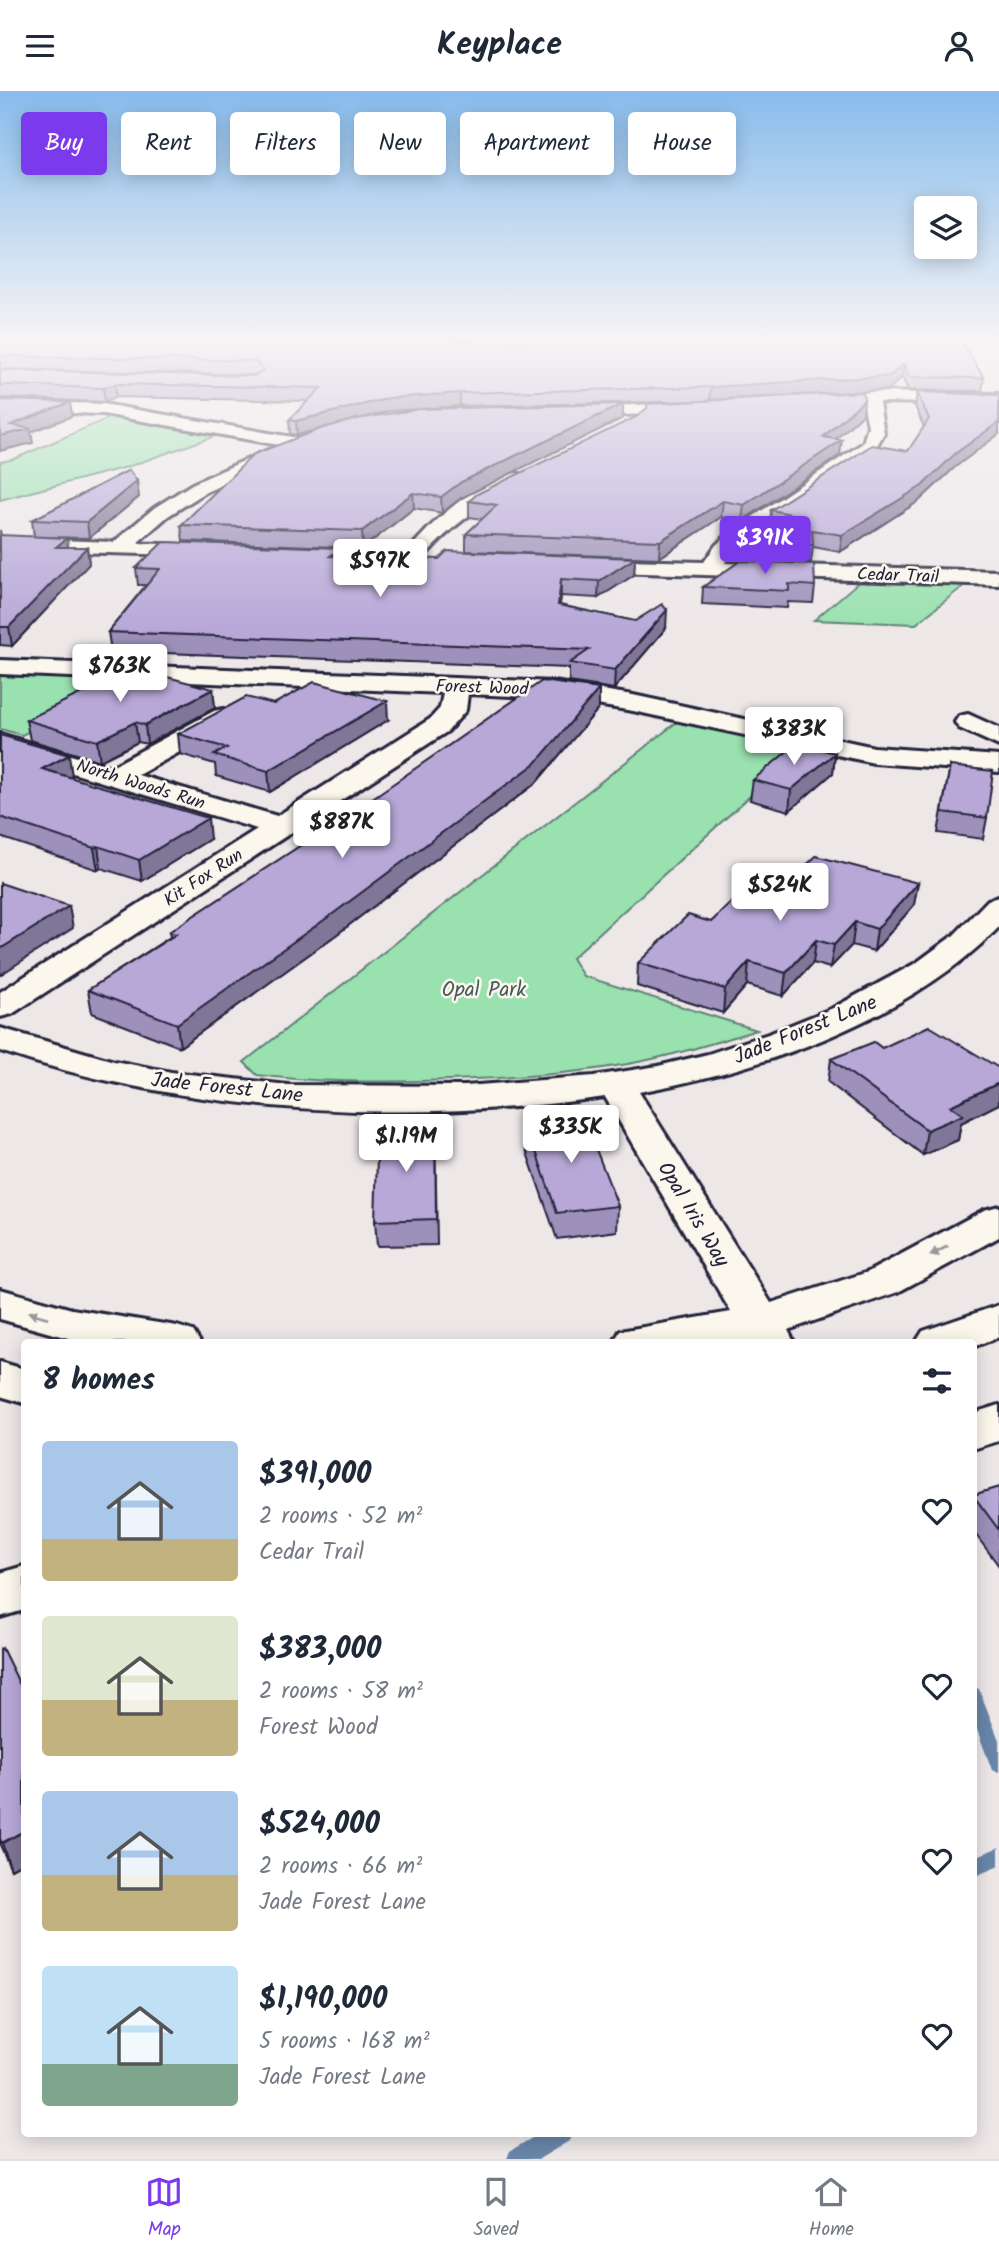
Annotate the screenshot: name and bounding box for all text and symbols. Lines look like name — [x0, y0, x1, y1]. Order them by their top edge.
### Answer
text: Keyplace — [437, 20, 562, 71]
icon: menu — [21, 27, 59, 65]
icon: person — [940, 27, 978, 65]
chip: Buy — [21, 112, 107, 175]
chip: Rent — [121, 112, 216, 175]
chip: Filters — [230, 112, 340, 175]
chip: New — [354, 112, 446, 175]
chip: Apartment — [460, 112, 614, 175]
chip: House — [628, 112, 736, 175]
map controls — [914, 196, 977, 259]
button: layers — [914, 196, 977, 259]
pin: $391K — [716, 517, 814, 576]
text: $391K — [736, 521, 794, 557]
pin: $597K — [331, 539, 429, 599]
text: $597K — [349, 544, 411, 580]
street label: Cedar Trail — [856, 561, 940, 592]
pin: $763K — [71, 645, 169, 704]
text: $763K — [88, 649, 152, 685]
street label: Forest Wood — [435, 672, 530, 705]
pin: $383K — [745, 707, 843, 767]
text: $383K — [761, 712, 827, 748]
street label: North Woods Run — [73, 752, 208, 819]
pin: $887K — [293, 801, 391, 860]
text: $887K — [309, 805, 375, 841]
street label: Kit Fox Run — [158, 841, 250, 915]
pin: $524K — [731, 863, 829, 923]
text: $524K — [747, 868, 813, 904]
park label: Opal Park — [442, 974, 526, 1007]
street label: Jade Forest Lane — [729, 986, 883, 1074]
street label: Jade Forest Lane — [149, 1064, 305, 1113]
pin: $335K — [522, 1105, 620, 1165]
text: $335K — [539, 1110, 603, 1146]
pin: $1.19M — [349, 1115, 463, 1174]
text: $1.19M — [375, 1119, 437, 1155]
street label: Opal Iris Way — [648, 1156, 737, 1274]
one-way arrow — [929, 1246, 949, 1257]
one-way arrow — [27, 1309, 48, 1319]
text: 8 homes — [42, 1357, 155, 1405]
icon: filters — [918, 1362, 956, 1400]
text: $391,000 — [259, 1451, 371, 1499]
icon: home — [98, 1469, 182, 1553]
icon: heart — [918, 1492, 956, 1530]
text: 2 rooms · 52 m² — [259, 1499, 422, 1535]
text: Cedar Trail — [259, 1535, 364, 1571]
text: $383,000 — [259, 1626, 381, 1674]
icon: home — [98, 1644, 182, 1728]
icon: heart — [918, 1667, 956, 1705]
text: 2 rooms · 58 m² — [259, 1674, 423, 1710]
text: Forest Wood — [259, 1710, 378, 1746]
text: $524,000 — [259, 1801, 380, 1849]
icon: home — [98, 1819, 182, 1903]
icon: heart — [918, 1842, 956, 1880]
text: 2 rooms · 66 m² — [259, 1849, 422, 1885]
text: Jade Forest Lane — [259, 1885, 426, 1921]
text: $1,190,000 — [259, 1976, 387, 2024]
icon: home — [98, 1994, 182, 2078]
icon: heart — [918, 2017, 956, 2055]
text: 5 rooms · 168 m² — [259, 2024, 430, 2060]
text: Jade Forest Lane — [259, 2060, 426, 2096]
tab: Map — [145, 2173, 183, 2245]
tab: Saved — [473, 2173, 519, 2245]
tab: Home — [809, 2173, 854, 2245]

